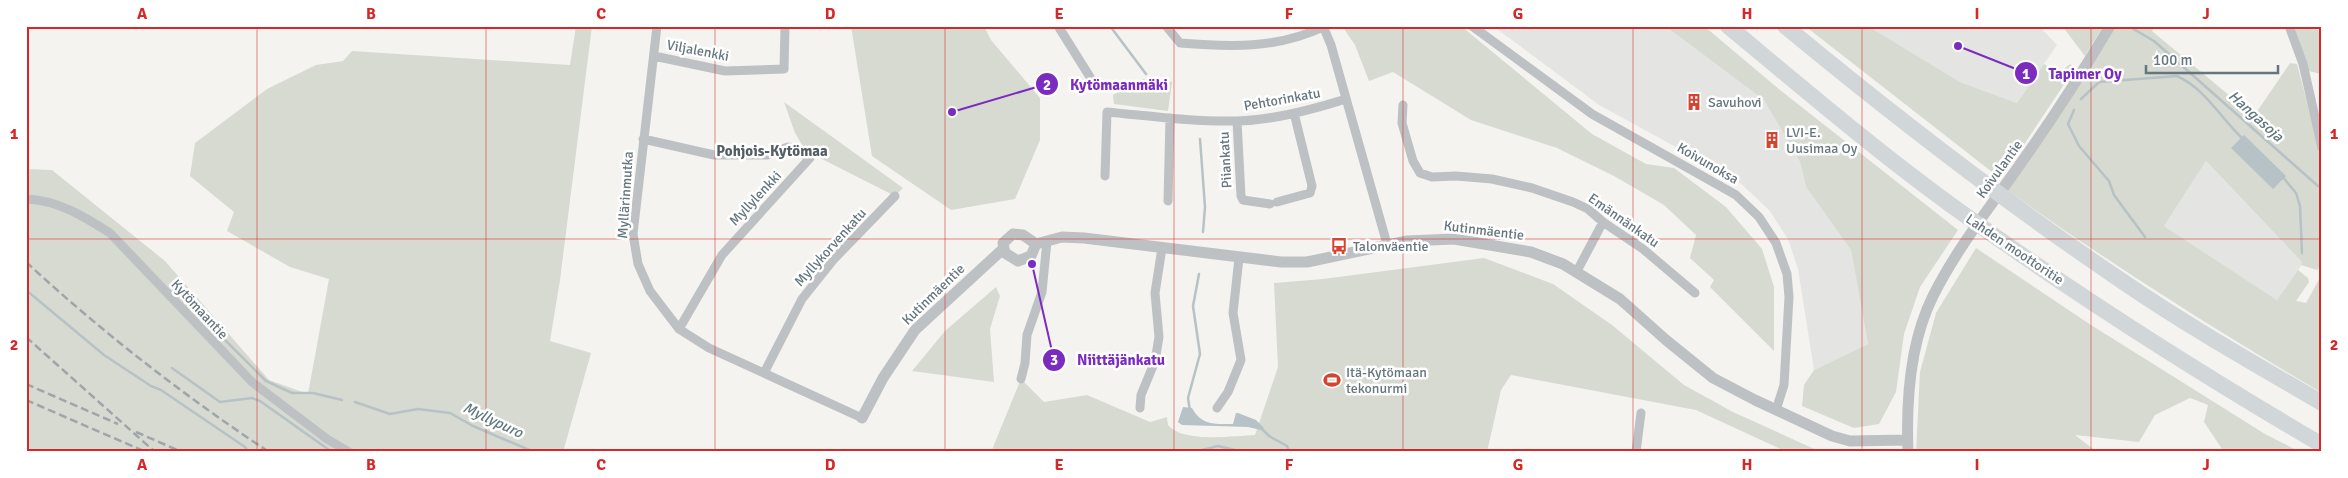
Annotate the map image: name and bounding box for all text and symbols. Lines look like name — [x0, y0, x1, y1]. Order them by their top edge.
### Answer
text: A — [137, 4, 148, 24]
text: B — [366, 4, 376, 24]
text: C — [596, 4, 606, 24]
text: D — [825, 4, 836, 24]
text: E — [1054, 4, 1064, 24]
text: F — [1285, 4, 1294, 24]
text: G — [1513, 4, 1523, 24]
text: H — [1742, 4, 1752, 24]
text: I — [1974, 4, 1980, 24]
text: J — [2202, 4, 2210, 24]
street label: Viljalenkki — [665, 36, 731, 65]
scale bar — [2146, 42, 2278, 74]
text: 100 m — [2153, 51, 2193, 69]
callout: Tapimer Oy — [2014, 58, 2132, 88]
text: 1 — [2022, 65, 2030, 83]
text: Tapimer Oy — [2048, 65, 2122, 83]
callout: Kytömaanmäki — [1035, 69, 1178, 99]
text: 2 — [1043, 76, 1051, 94]
text: Kytömaanmäki — [1070, 76, 1168, 94]
street label: Pehtorinkatu — [1242, 84, 1322, 115]
water label: Hangasoja — [2225, 87, 2287, 146]
building icon: Savuhovi — [1684, 92, 1704, 112]
place label: Savuhovi — [1708, 94, 1761, 111]
text: 1 — [10, 124, 19, 144]
place label: LVI-E. Uusimaa Oy — [1786, 124, 1858, 157]
text: 1 — [2330, 124, 2339, 144]
building icon: LVI-E. Uusimaa Oy — [1762, 130, 1782, 150]
street label: Piiankatu — [1216, 131, 1235, 189]
street label: Koivulantie — [1973, 137, 2026, 202]
street label: Koivunoksa — [1674, 139, 1742, 188]
district label: Pohjois-Kytömaa — [716, 142, 828, 160]
street label: Myllärinmutka — [614, 151, 637, 239]
street label: Myllylenkki — [726, 167, 785, 229]
street label: Emännänkatu — [1585, 190, 1662, 251]
street label: Myllykorvenkatu — [791, 205, 870, 290]
street label: Lahden moottoritie — [1962, 210, 2067, 288]
street label: Kutinmäentie — [1443, 217, 1525, 244]
bus stop icon: Talonväentie — [1329, 236, 1349, 256]
place label: Talonväentie — [1353, 238, 1429, 255]
street label: Kutinmäentie — [898, 260, 968, 329]
street label: Kytömaantie — [168, 276, 232, 343]
text: 2 — [10, 335, 18, 355]
text: 2 — [2330, 335, 2338, 355]
callout: Niittäjänkatu — [1042, 345, 1175, 375]
text: 3 — [1050, 351, 1058, 369]
text: Niittäjänkatu — [1077, 351, 1165, 369]
place label: Itä-Kytömaan tekonurmi — [1346, 364, 1427, 397]
sports icon: Itä-Kytömaan tekonurmi — [1322, 370, 1342, 390]
water label: Myllypuro — [460, 398, 527, 442]
text: A — [137, 455, 148, 475]
text: B — [366, 455, 376, 475]
text: C — [596, 455, 606, 475]
text: D — [825, 455, 836, 475]
text: E — [1054, 455, 1064, 475]
text: F — [1285, 455, 1294, 475]
text: G — [1513, 455, 1523, 475]
text: H — [1742, 455, 1752, 475]
text: I — [1974, 455, 1980, 475]
text: J — [2202, 455, 2210, 475]

